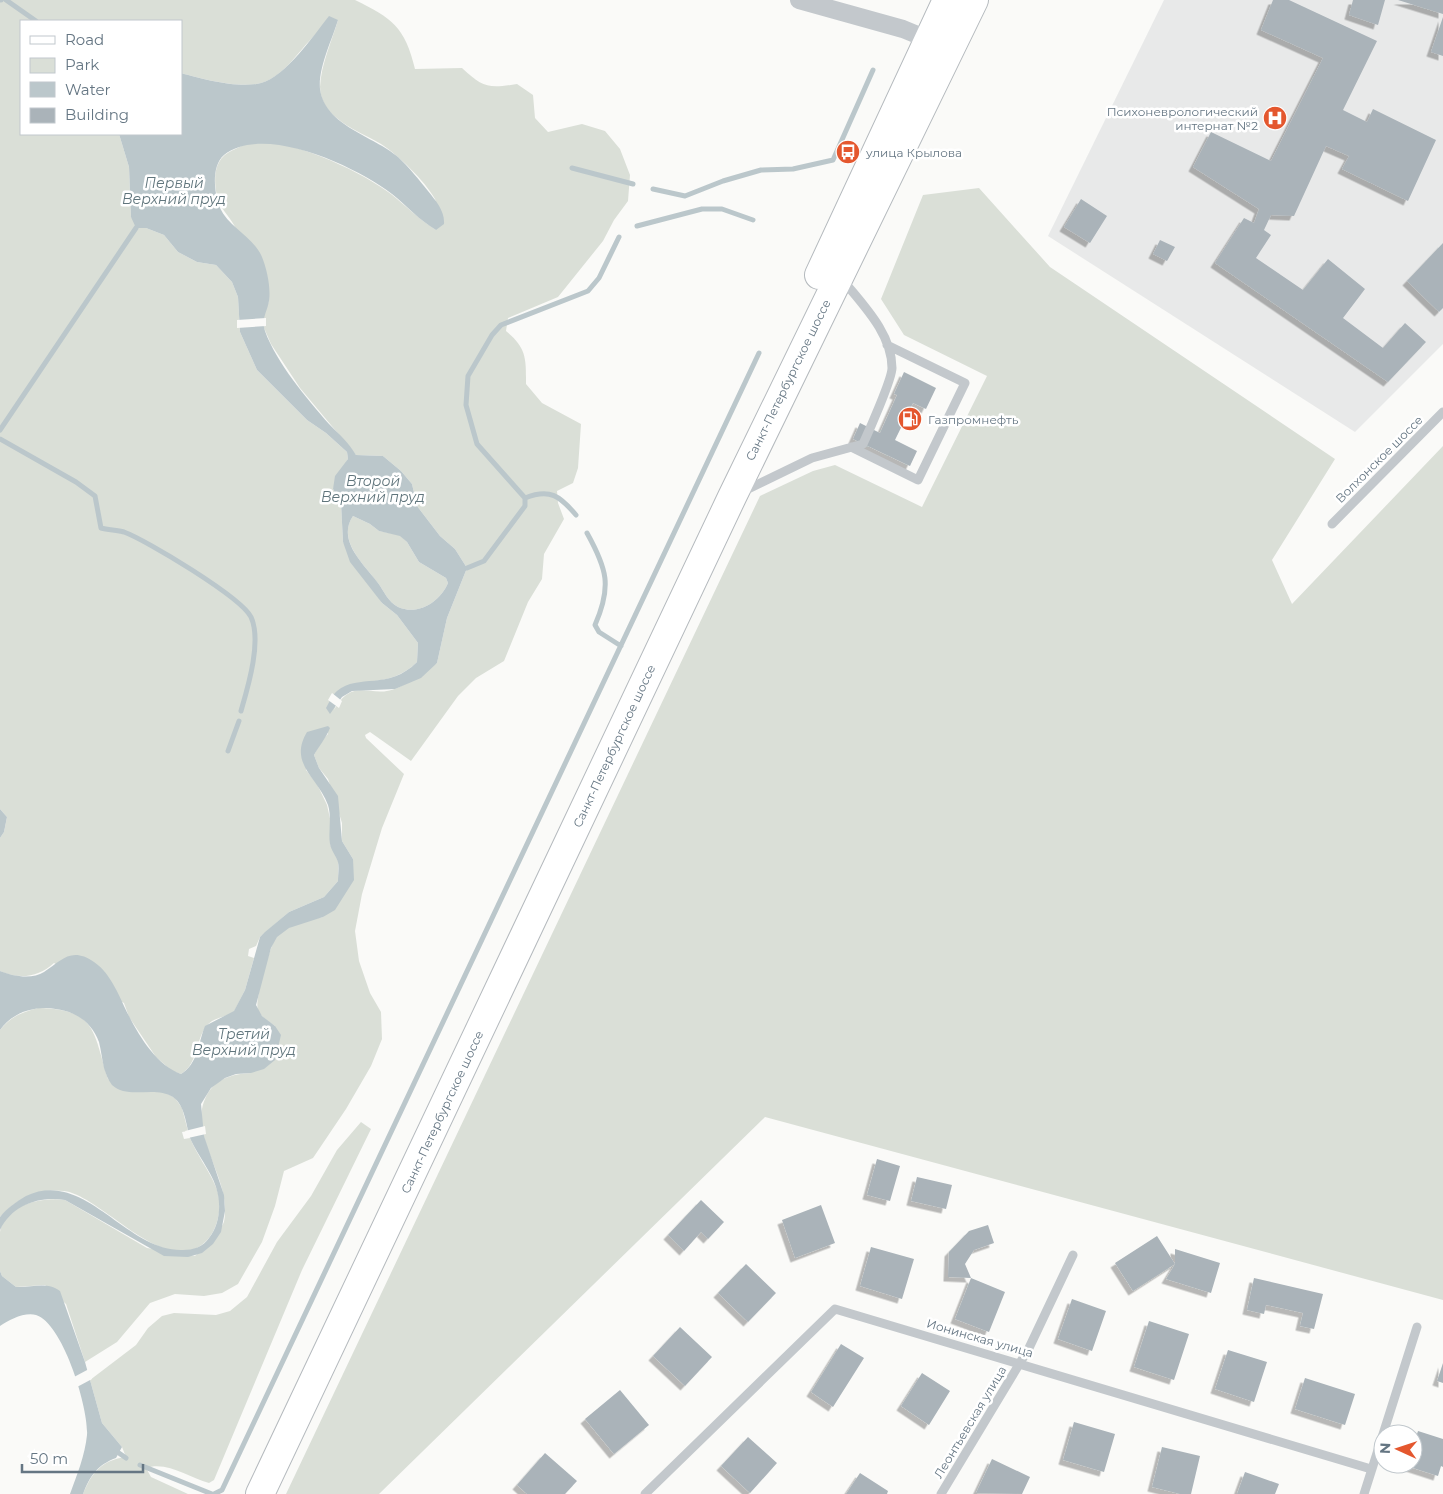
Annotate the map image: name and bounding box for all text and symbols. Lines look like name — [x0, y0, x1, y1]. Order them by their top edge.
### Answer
legend — [20, 20, 182, 135]
text: Road — [65, 30, 104, 49]
text: Park — [65, 55, 99, 74]
text: Water — [65, 80, 111, 99]
place label: Психоневрологический интернат №2 — [1107, 104, 1258, 133]
text: Building — [65, 105, 129, 124]
hospital icon: Психоневрологический интернат №2 — [1262, 105, 1288, 131]
bus stop icon: улица Крылова — [835, 139, 861, 165]
place label: улица Крылова — [865, 145, 962, 160]
water label: Первый Верхний пруд — [122, 174, 226, 208]
street label: Санкт-Петербургское шоссе — [742, 297, 834, 463]
fuel station icon: Газпромнефть — [897, 406, 923, 432]
place label: Газпромнефть — [928, 412, 1019, 427]
street label: Волхонское шоссе — [1332, 412, 1426, 506]
water label: Второй Верхний пруд — [321, 472, 425, 506]
street label: Санкт-Петербургское шоссе — [570, 662, 658, 830]
water label: Третий Верхний пруд — [192, 1025, 296, 1059]
street label: Санкт-Петербургское шоссе — [398, 1028, 486, 1196]
street label: Ионинская улица — [925, 1316, 1035, 1360]
street label: Леонтьевская улица — [931, 1363, 1009, 1481]
north arrow — [1373, 1424, 1423, 1474]
scale bar — [22, 1442, 144, 1474]
text: N — [1376, 1442, 1394, 1454]
text: 50 m — [30, 1449, 68, 1468]

